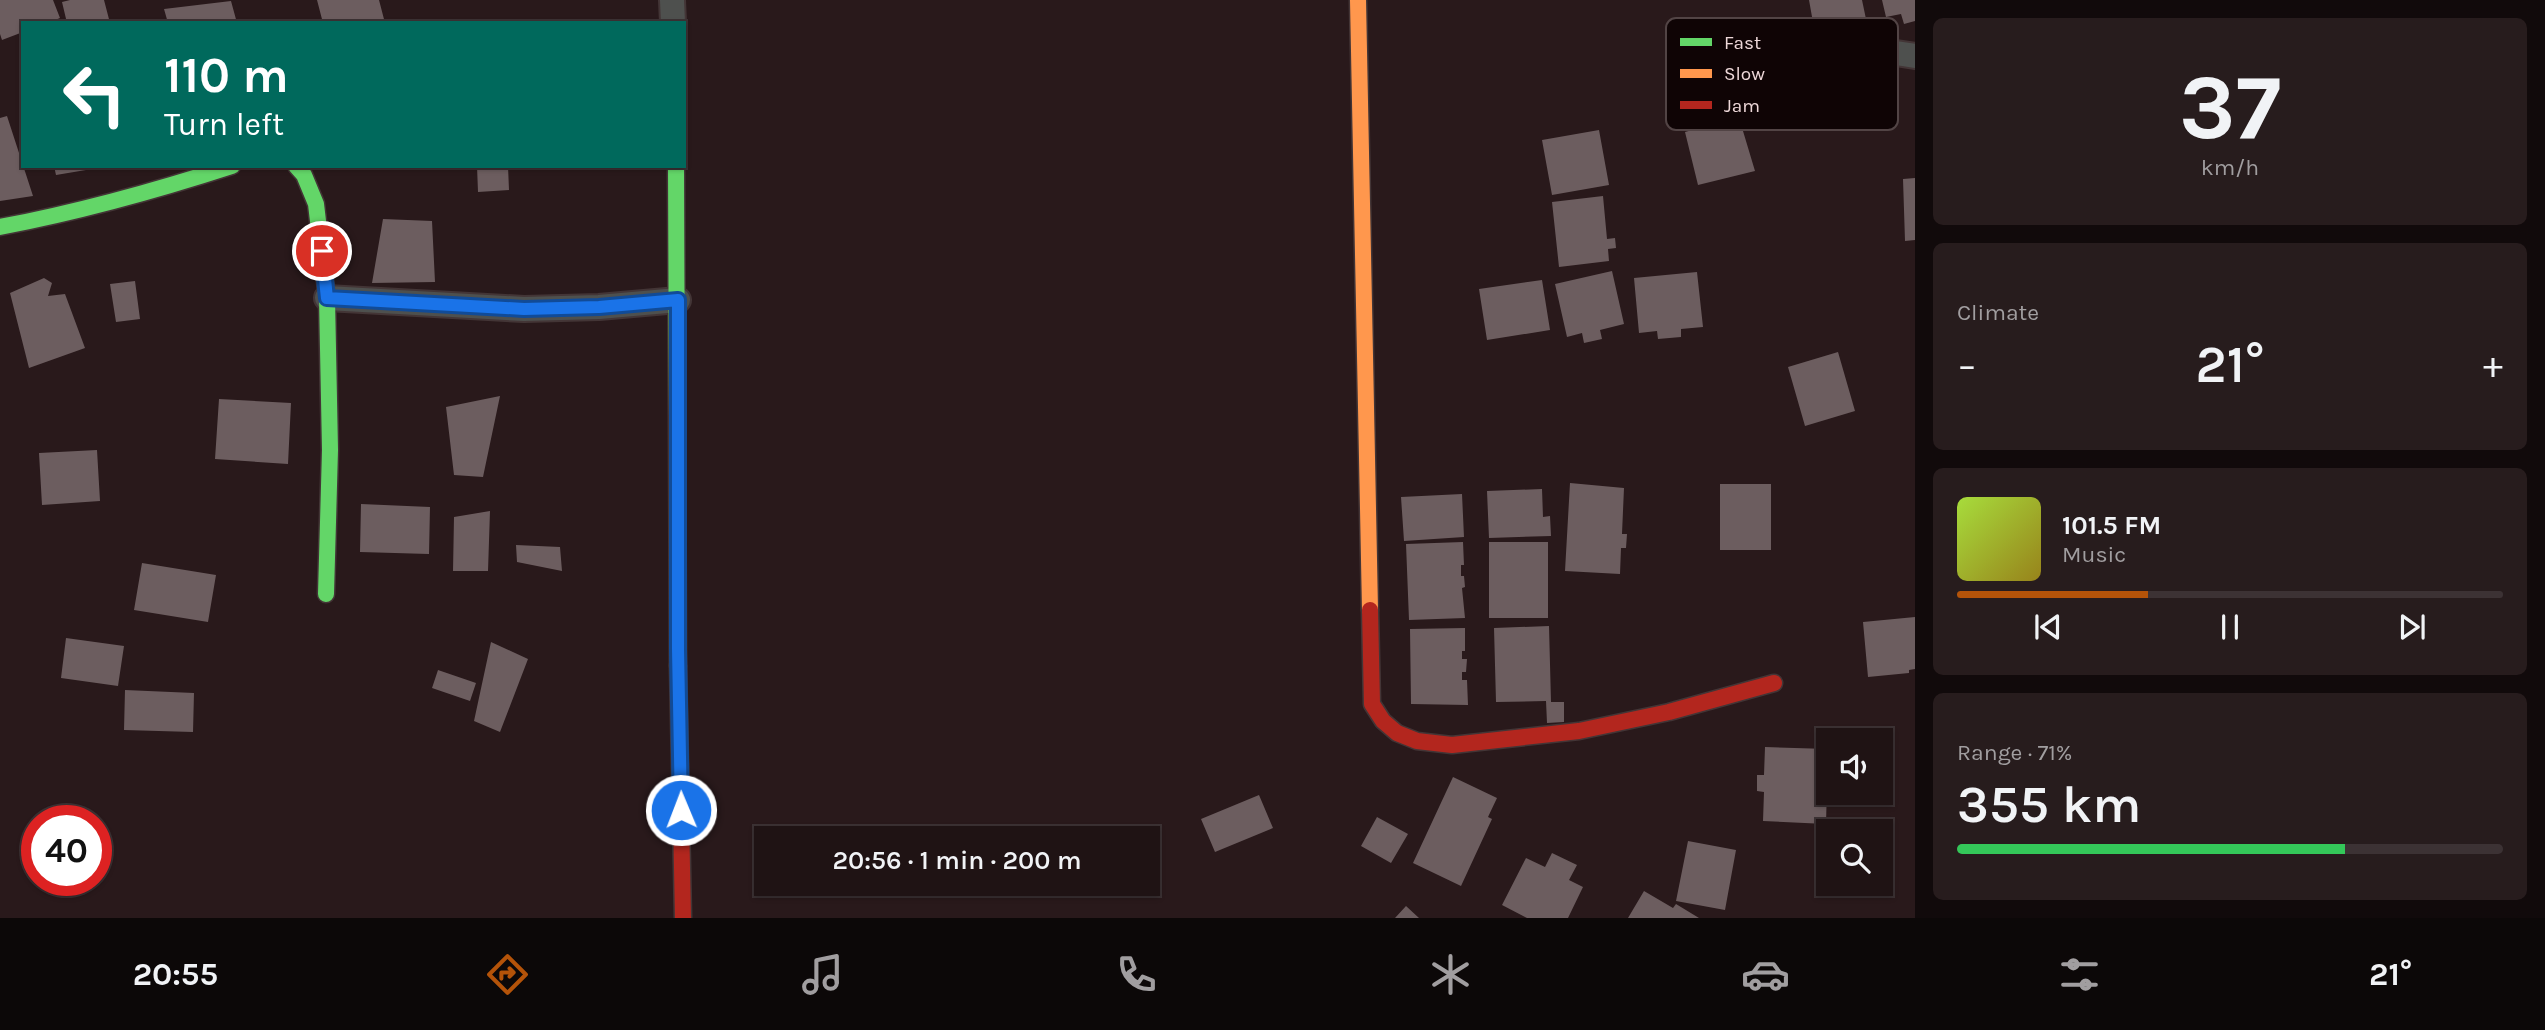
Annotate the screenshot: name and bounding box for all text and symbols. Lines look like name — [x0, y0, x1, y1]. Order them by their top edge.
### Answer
legend — [1666, 18, 1898, 130]
text: Fast — [1724, 32, 1761, 54]
text: 110 m — [164, 47, 289, 104]
icon: left — [49, 49, 140, 140]
text: 37 — [2179, 55, 2281, 161]
text: Slow — [1724, 63, 1765, 85]
text: Jam — [1724, 95, 1760, 117]
text: Turn left — [164, 106, 284, 143]
text: km/h — [2201, 154, 2259, 181]
pin — [292, 221, 352, 281]
icon: arrive — [303, 232, 341, 270]
text: Climate — [1957, 299, 2039, 326]
text: 21° — [2196, 334, 2264, 395]
text: − — [1957, 343, 1977, 388]
text: + — [2483, 343, 2503, 388]
text: 101.5 FM — [2062, 510, 2161, 541]
text: Music — [2062, 541, 2126, 568]
icon: previous — [2029, 608, 2067, 646]
icon: pause — [2211, 608, 2249, 646]
icon: next — [2393, 608, 2431, 646]
map controls — [1816, 728, 1893, 896]
button: sound — [1816, 728, 1893, 805]
text: Range · 71% — [1957, 739, 2073, 766]
position arrow — [644, 773, 718, 847]
text: 355 km — [1957, 774, 2141, 835]
speed limit sign: 40 — [21, 805, 112, 896]
button: search — [1816, 819, 1893, 896]
text: 20:56 · 1 min · 200 m — [833, 845, 1081, 876]
icon: directions — [483, 950, 532, 999]
icon: music — [798, 950, 847, 999]
icon: phone — [1112, 950, 1161, 999]
icon: climate — [1426, 950, 1475, 999]
icon: car — [1741, 950, 1790, 999]
icon: filters — [2055, 950, 2104, 999]
text: 20:55 — [133, 956, 218, 993]
text: 21° — [2369, 956, 2412, 993]

